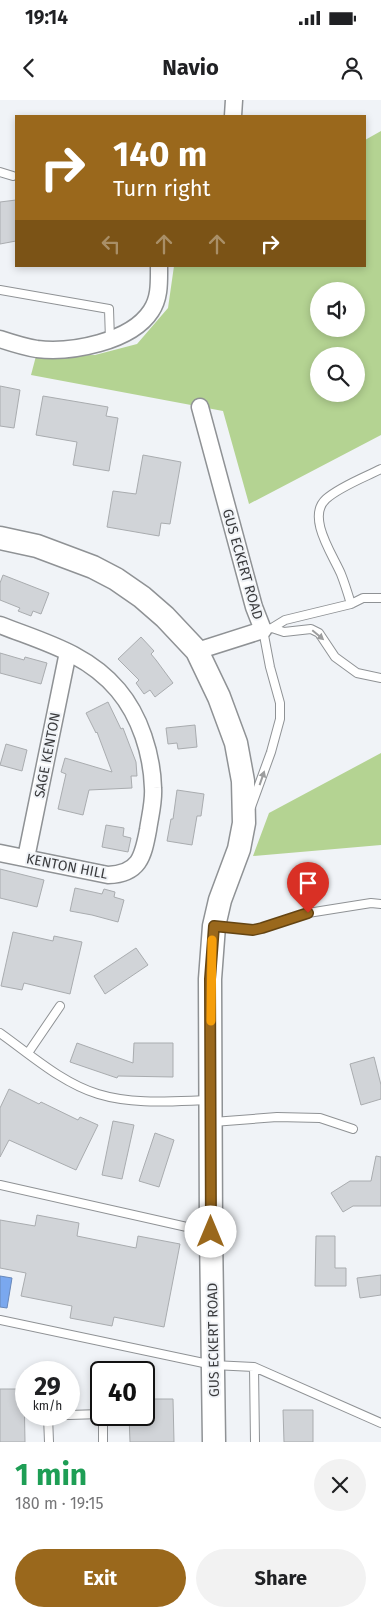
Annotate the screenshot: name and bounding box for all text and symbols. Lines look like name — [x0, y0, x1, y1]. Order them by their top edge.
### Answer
text: 19:14 — [25, 6, 68, 29]
icon: back — [15, 54, 43, 82]
text: Navio — [162, 54, 219, 81]
icon: person — [338, 54, 366, 82]
text: 140 m — [113, 133, 207, 175]
icon: right — [30, 135, 95, 200]
text: Turn right — [113, 175, 210, 202]
icon: left — [97, 230, 125, 258]
icon: ahead — [150, 230, 178, 258]
icon: ahead — [203, 230, 231, 258]
icon: right — [256, 230, 284, 258]
map controls — [310, 282, 365, 402]
button: sound — [310, 282, 365, 337]
button: search — [310, 347, 365, 402]
street label: GUS ECKERT ROAD — [219, 507, 266, 621]
one-way arrow — [311, 629, 324, 640]
street label: SAGE KENTON — [31, 711, 64, 799]
one-way arrow — [258, 770, 266, 785]
street label: KENTON HILL — [25, 850, 109, 883]
pin — [287, 862, 329, 913]
icon: arrive — [294, 869, 322, 897]
position arrow — [184, 1205, 236, 1257]
street label: GUS ECKERT ROAD — [204, 1283, 223, 1397]
speed limit sign: 40 — [90, 1361, 155, 1426]
text: 29 — [34, 1372, 61, 1402]
text: km/h — [33, 1399, 62, 1413]
text: 1 min — [15, 1457, 87, 1493]
button: close — [314, 1459, 366, 1511]
text: 180 m · 19:15 — [15, 1494, 103, 1513]
button: Exit — [15, 1549, 186, 1607]
button: Share — [196, 1549, 366, 1607]

